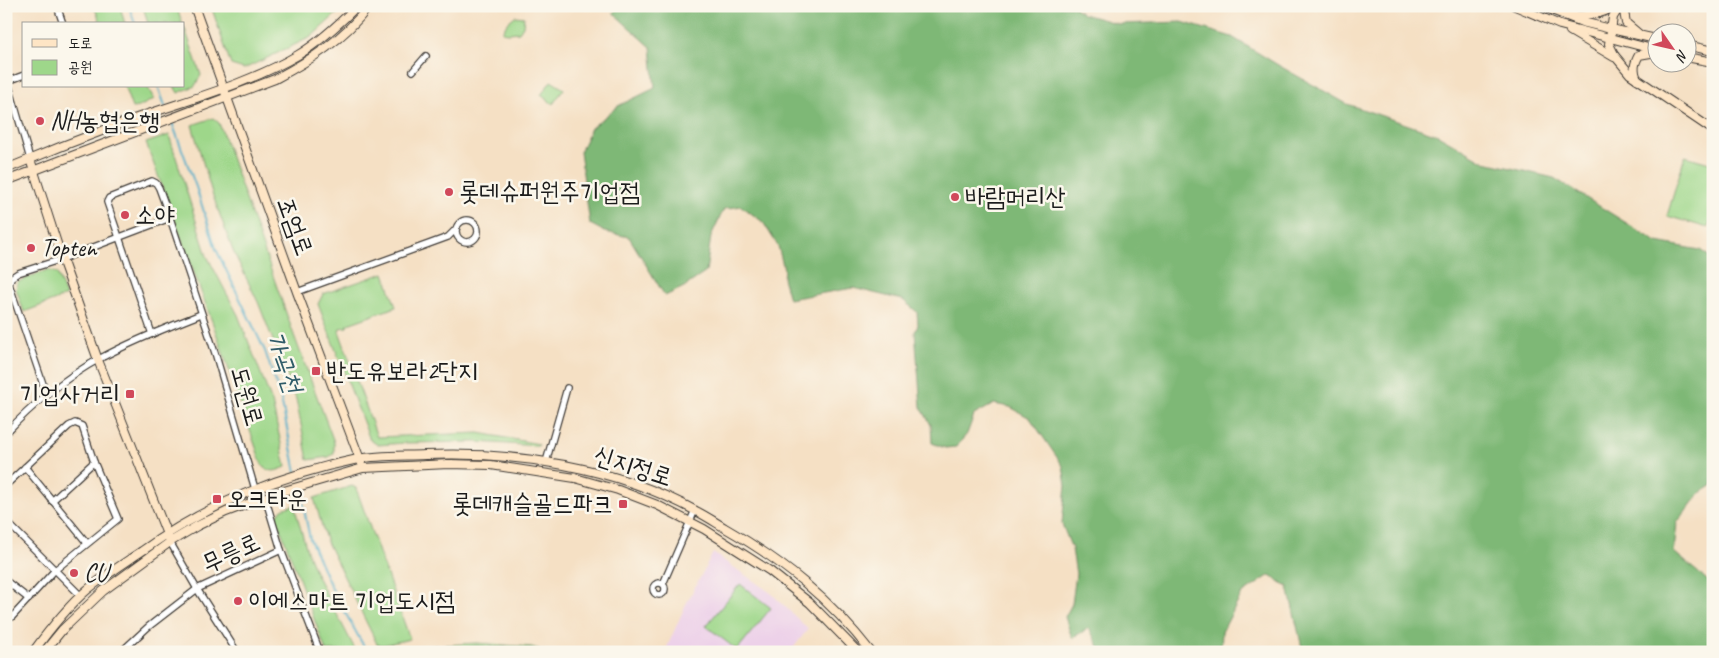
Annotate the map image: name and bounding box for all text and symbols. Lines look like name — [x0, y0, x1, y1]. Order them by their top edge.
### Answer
legend — [22, 22, 185, 88]
north arrow — [1646, 22, 1696, 72]
text: 도로 — [68, 34, 92, 53]
text: N — [1672, 47, 1692, 65]
text: 공원 — [68, 58, 92, 77]
place label: NH농협은행 — [50, 105, 160, 137]
marker: NH농협은행 — [34, 115, 46, 127]
place label: 롯데슈퍼원주기업점 — [459, 176, 640, 208]
place label: 바람머리산 — [965, 181, 1066, 213]
marker: 롯데슈퍼원주기업점 — [443, 186, 455, 198]
marker: 바람머리산 — [949, 191, 961, 203]
street label: 조엄로 — [270, 192, 320, 260]
place label: 소야 — [135, 199, 175, 231]
marker: 소야 — [119, 209, 131, 221]
place label: Topten — [41, 232, 98, 264]
marker: Topten — [25, 242, 37, 254]
water label: 가곡천 — [258, 327, 311, 400]
place label: 반도유보라2단지 — [326, 355, 478, 387]
street label: 도원로 — [223, 363, 271, 429]
marker: 반도유보라2단지 — [310, 365, 322, 377]
place label: 기업사거리 — [19, 378, 120, 410]
marker: 기업사거리 — [124, 388, 136, 400]
street label: 신지정로 — [590, 438, 676, 494]
place label: 오크타운 — [227, 483, 307, 515]
place label: 롯데캐슬골드파크 — [452, 488, 613, 520]
marker: 오크타운 — [211, 493, 223, 505]
marker: 롯데캐슬골드파크 — [617, 498, 629, 510]
street label: 무릉로 — [197, 526, 265, 580]
place label: CU — [84, 557, 113, 589]
marker: CU — [68, 567, 80, 579]
place label: 이에스마트 기업도시점 — [248, 585, 455, 617]
marker: 이에스마트 기업도시점 — [232, 595, 244, 607]

